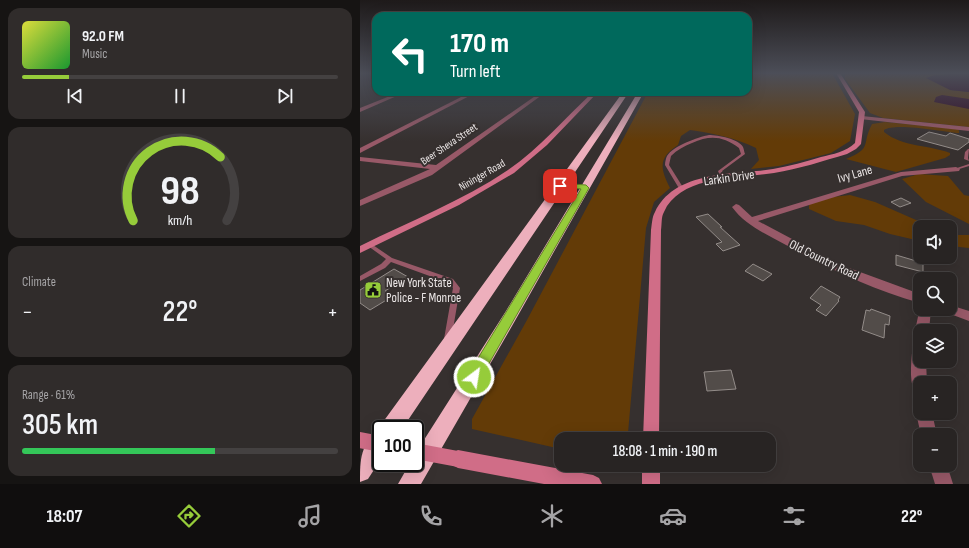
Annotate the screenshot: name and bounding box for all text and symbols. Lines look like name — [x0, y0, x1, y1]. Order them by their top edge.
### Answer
text: 92.0 FM — [82, 27, 124, 46]
text: 170 m — [450, 27, 509, 60]
icon: left — [384, 28, 436, 80]
text: Music — [82, 46, 107, 62]
text: Turn left — [450, 61, 501, 82]
icon: previous — [64, 85, 86, 107]
icon: pause — [169, 85, 191, 107]
icon: next — [274, 85, 296, 107]
street label: Beer Sheva Street — [418, 120, 480, 168]
street label: Nininger Road — [457, 156, 508, 193]
street label: Ivy Lane — [836, 161, 874, 187]
text: 98 — [160, 166, 200, 215]
street label: Larkin Drive — [703, 167, 755, 189]
pin — [543, 169, 577, 203]
icon: arrive — [549, 175, 571, 197]
text: km/h — [168, 211, 192, 228]
map controls — [913, 220, 957, 472]
button: sound — [913, 220, 957, 264]
street label: Old Country Road — [787, 236, 861, 284]
button: search — [913, 272, 957, 316]
text: Climate — [22, 274, 56, 290]
place label: New York State Police - F Monroe — [386, 275, 461, 306]
public building icon: New York State Police - F Monroe — [363, 280, 383, 300]
text: 22° — [163, 294, 197, 330]
text: − — [22, 299, 33, 326]
text: + — [327, 299, 338, 326]
button: layers — [913, 324, 957, 368]
position arrow — [453, 356, 495, 398]
button: + — [913, 376, 957, 420]
text: Range · 61% — [22, 387, 75, 403]
text: 305 km — [22, 407, 98, 443]
speed limit sign: 100 — [372, 420, 424, 472]
button: − — [913, 428, 957, 472]
text: 18:08 · 1 min · 190 m — [613, 442, 717, 461]
icon: directions — [175, 502, 203, 530]
icon: music — [296, 502, 324, 530]
icon: phone — [417, 502, 445, 530]
icon: climate — [538, 502, 566, 530]
icon: car — [659, 502, 687, 530]
icon: filters — [780, 502, 808, 530]
text: 18:07 — [46, 506, 82, 527]
text: 22° — [901, 506, 922, 527]

